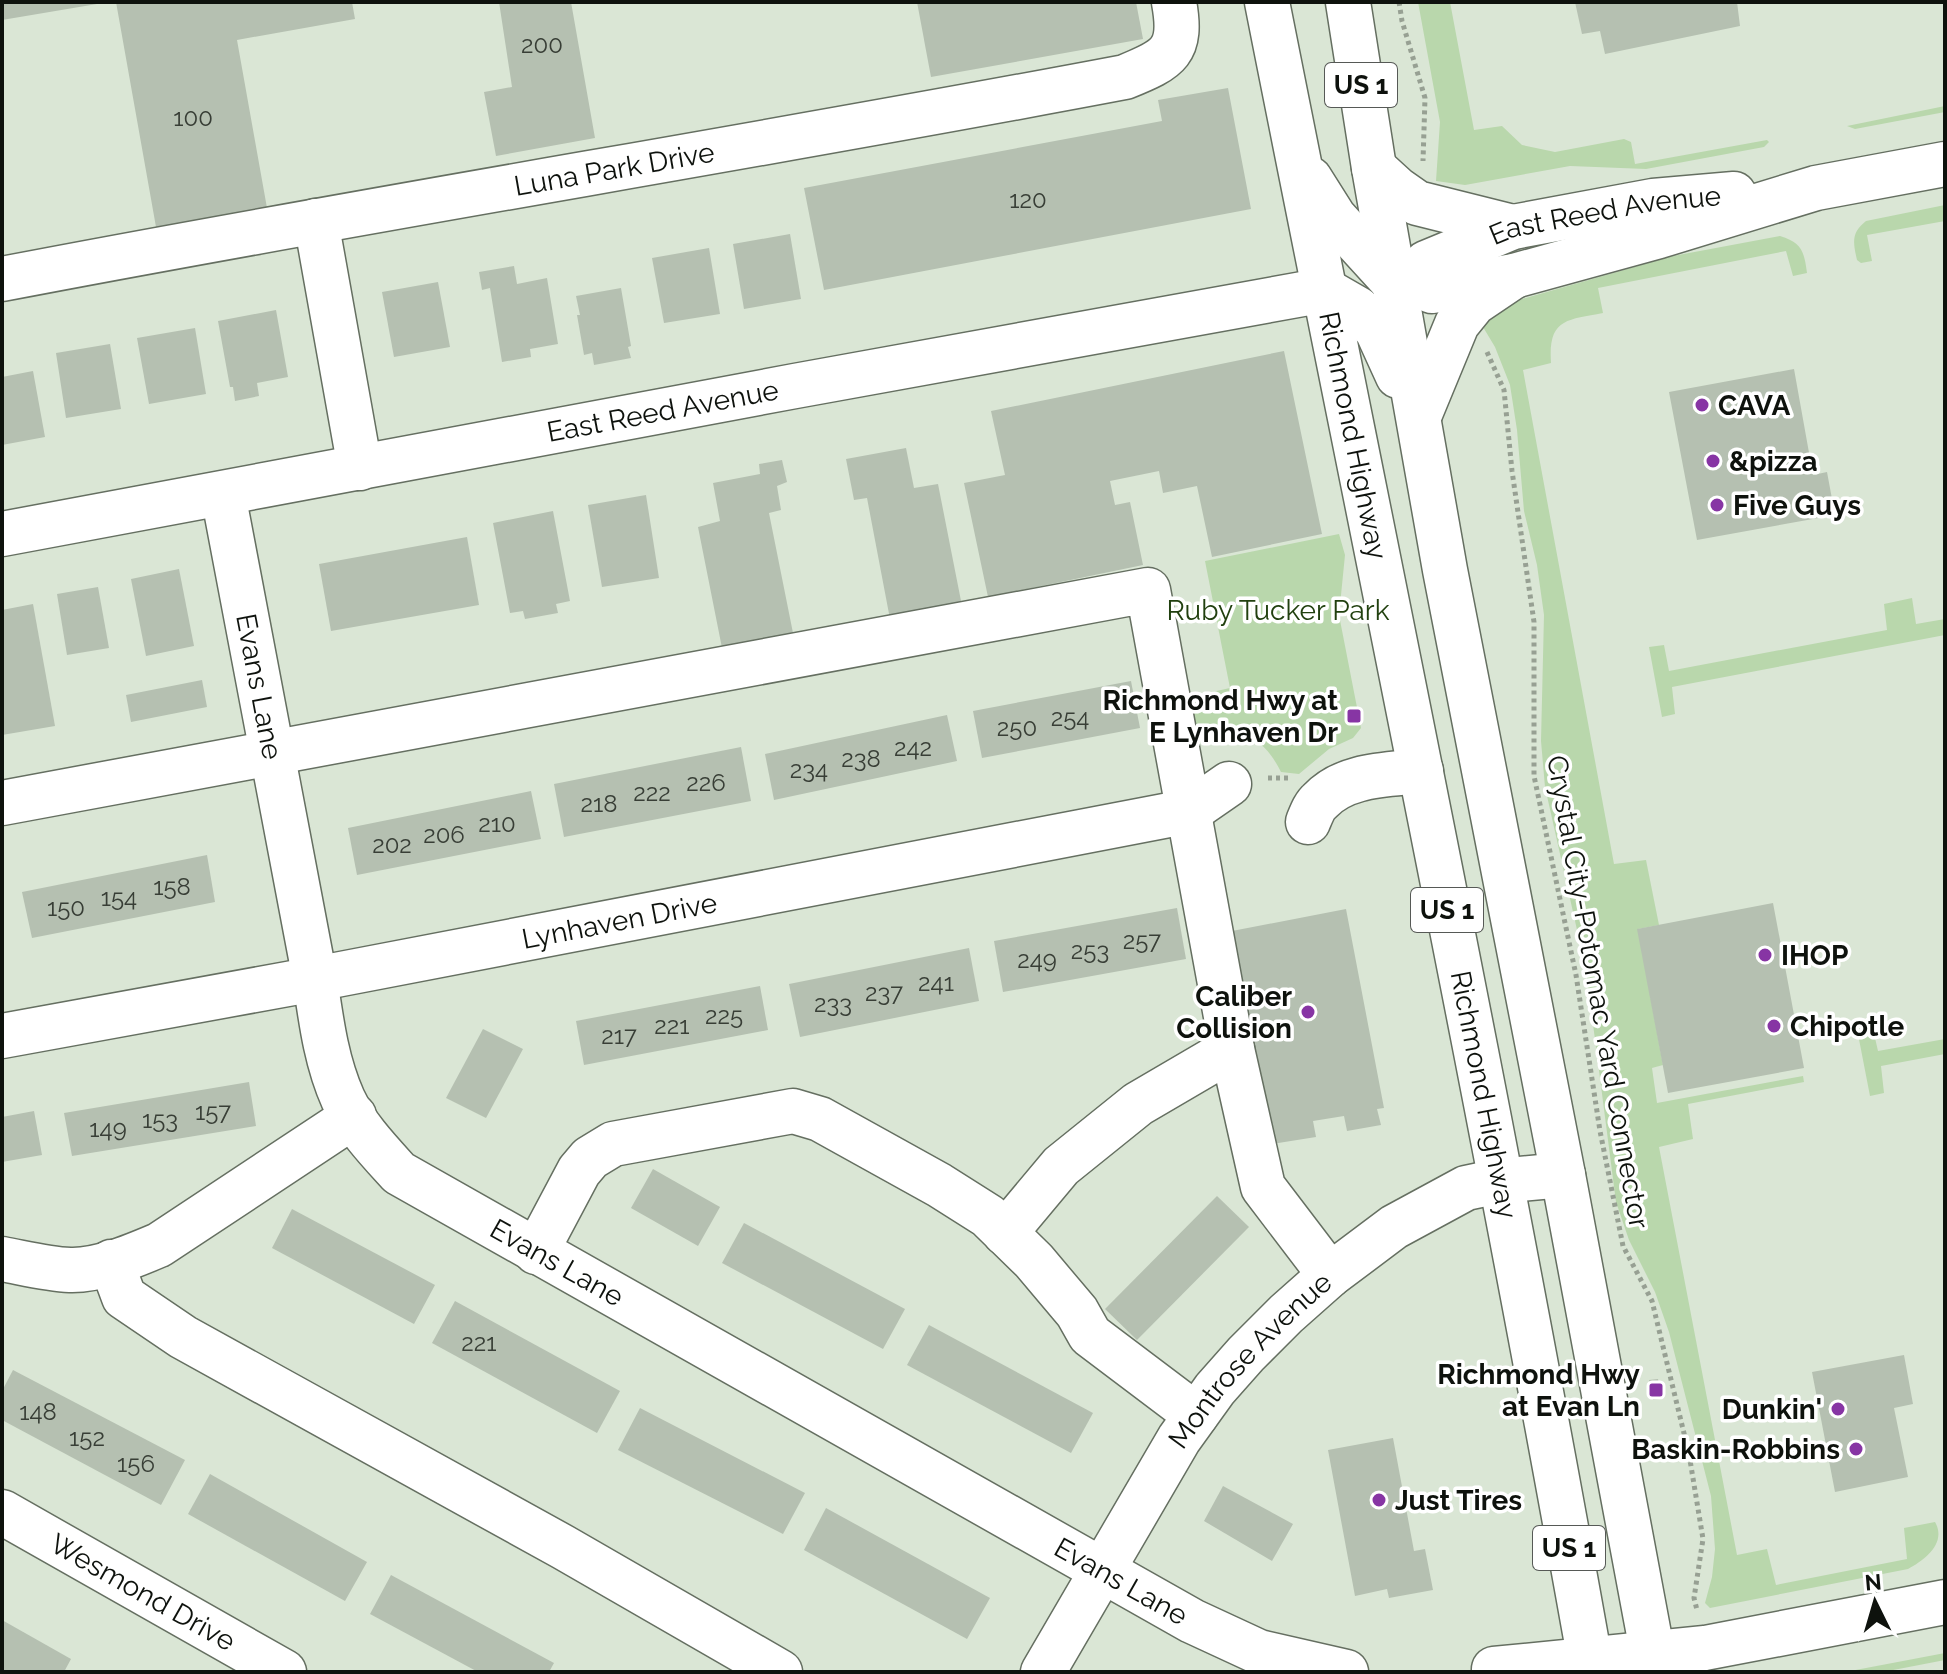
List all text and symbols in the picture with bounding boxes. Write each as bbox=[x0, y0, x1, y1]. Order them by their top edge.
house number: 200 bbox=[521, 30, 563, 59]
road number: US 1 bbox=[1325, 63, 1397, 107]
house number: 100 bbox=[173, 103, 213, 132]
street label: Luna Park Drive bbox=[511, 135, 717, 202]
street label: East Reed Avenue bbox=[1484, 179, 1722, 252]
house number: 120 bbox=[1009, 185, 1047, 214]
street label: Richmond Highway bbox=[1313, 309, 1394, 562]
street label: East Reed Avenue bbox=[544, 373, 781, 448]
place label: CAVA bbox=[1718, 389, 1790, 422]
marker: CAVA bbox=[1693, 396, 1711, 414]
place label: &pizza bbox=[1729, 445, 1818, 478]
marker: &pizza bbox=[1704, 452, 1722, 470]
place label: Five Guys bbox=[1733, 489, 1861, 522]
marker: Five Guys bbox=[1708, 496, 1726, 514]
park label: Ruby Tucker Park bbox=[1167, 594, 1390, 627]
street label: Evans Lane bbox=[230, 611, 290, 762]
place label: Richmond Hwy at E Lynhaven Dr bbox=[1102, 684, 1338, 749]
house number: 254 bbox=[1051, 703, 1089, 732]
marker: Richmond Hwy at E Lynhaven Dr bbox=[1345, 707, 1363, 725]
house number: 250 bbox=[997, 713, 1037, 742]
house number: 242 bbox=[894, 733, 932, 762]
house number: 238 bbox=[841, 744, 881, 773]
street label: Crystal City-Potomac Yard Connector bbox=[1540, 753, 1656, 1231]
house number: 234 bbox=[790, 755, 828, 784]
house number: 226 bbox=[686, 768, 726, 797]
house number: 222 bbox=[633, 778, 671, 807]
house number: 218 bbox=[580, 789, 618, 818]
house number: 210 bbox=[478, 809, 516, 838]
house number: 206 bbox=[423, 820, 465, 849]
house number: 202 bbox=[372, 830, 412, 859]
house number: 158 bbox=[153, 872, 191, 901]
house number: 154 bbox=[101, 883, 137, 912]
street label: Lynhaven Drive bbox=[519, 886, 720, 955]
road number: US 1 bbox=[1411, 888, 1483, 932]
house number: 150 bbox=[47, 893, 85, 922]
house number: 257 bbox=[1123, 926, 1161, 955]
house number: 253 bbox=[1071, 936, 1109, 965]
place label: IHOP bbox=[1781, 939, 1848, 972]
house number: 249 bbox=[1017, 945, 1057, 974]
marker: IHOP bbox=[1756, 946, 1774, 964]
house number: 241 bbox=[918, 968, 954, 997]
street label: Richmond Highway bbox=[1444, 968, 1524, 1221]
house number: 237 bbox=[865, 978, 903, 1007]
place label: Caliber Collision bbox=[1176, 980, 1292, 1045]
house number: 233 bbox=[814, 989, 852, 1018]
house number: 225 bbox=[705, 1001, 743, 1030]
marker: Caliber Collision bbox=[1299, 1003, 1317, 1021]
place label: Chipotle bbox=[1790, 1010, 1904, 1043]
house number: 221 bbox=[654, 1011, 690, 1040]
marker: Chipotle bbox=[1765, 1017, 1783, 1035]
house number: 217 bbox=[601, 1021, 637, 1050]
house number: 157 bbox=[195, 1097, 231, 1126]
house number: 153 bbox=[142, 1105, 178, 1134]
house number: 149 bbox=[89, 1114, 127, 1143]
street label: Evans Lane bbox=[485, 1212, 629, 1313]
street label: Montrose Avenue bbox=[1161, 1265, 1338, 1455]
house number: 221 bbox=[461, 1328, 497, 1357]
place label: Richmond Hwy at Evan Ln bbox=[1437, 1358, 1641, 1423]
marker: Richmond Hwy at Evan Ln bbox=[1647, 1381, 1665, 1399]
place label: Dunkin' bbox=[1722, 1393, 1822, 1426]
house number: 148 bbox=[19, 1397, 57, 1426]
marker: Dunkin' bbox=[1829, 1400, 1847, 1418]
house number: 152 bbox=[69, 1423, 105, 1452]
place label: Baskin-Robbins bbox=[1631, 1433, 1840, 1466]
marker: Baskin-Robbins bbox=[1847, 1440, 1865, 1458]
house number: 156 bbox=[117, 1449, 155, 1478]
place label: Just Tires bbox=[1395, 1484, 1522, 1517]
marker: Just Tires bbox=[1370, 1491, 1388, 1509]
street label: Wesmond Drive bbox=[45, 1526, 241, 1657]
road number: US 1 bbox=[1533, 1526, 1605, 1570]
street label: Evans Lane bbox=[1049, 1530, 1194, 1632]
north arrow bbox=[1835, 1562, 1915, 1642]
text: N bbox=[1864, 1568, 1883, 1596]

